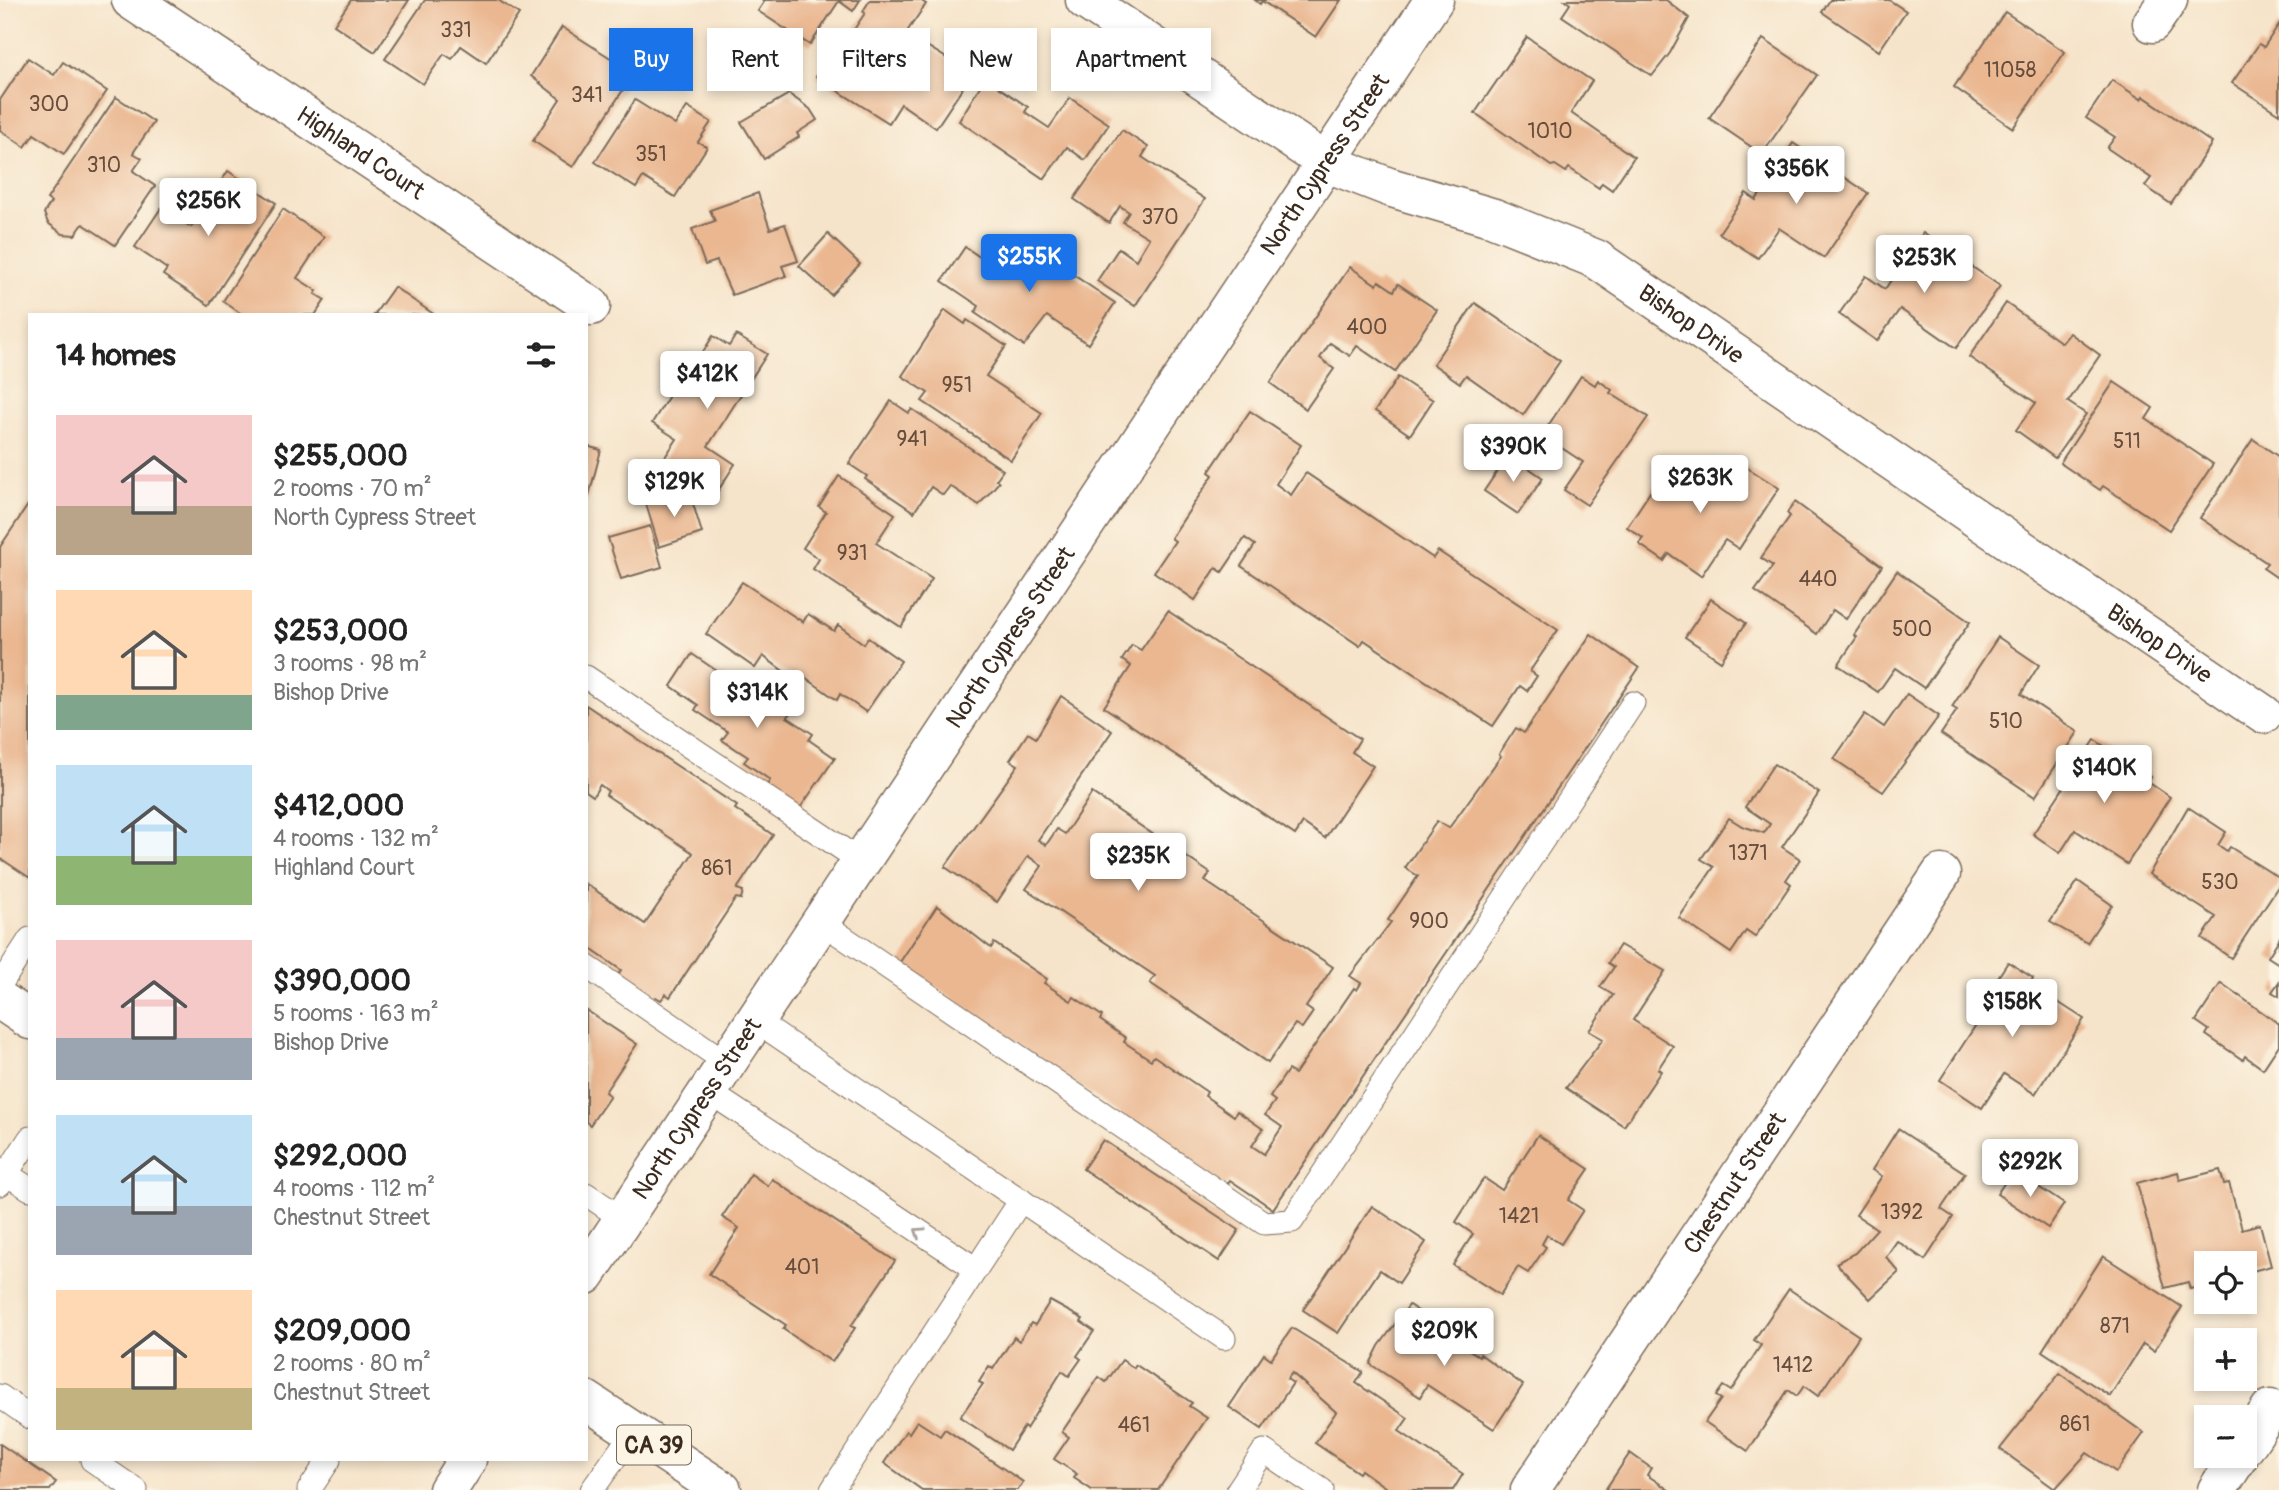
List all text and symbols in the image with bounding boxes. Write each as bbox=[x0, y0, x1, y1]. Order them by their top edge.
house number: 331 bbox=[440, 17, 472, 44]
chip: Buy bbox=[609, 28, 693, 91]
chip: Rent bbox=[707, 28, 803, 91]
chip: Filters bbox=[817, 28, 930, 91]
chip: New bbox=[944, 28, 1037, 91]
chip: Apartment bbox=[1051, 28, 1211, 91]
house number: 11058 bbox=[1984, 57, 2036, 84]
street label: North Cypress Street bbox=[1254, 68, 1396, 261]
house number: 341 bbox=[571, 82, 603, 109]
house number: 300 bbox=[29, 91, 69, 118]
street label: Highland Court bbox=[291, 100, 430, 206]
house number: 1010 bbox=[1527, 118, 1573, 145]
house number: 351 bbox=[635, 141, 667, 168]
pin: $356K bbox=[1747, 146, 1845, 206]
house number: 310 bbox=[87, 152, 121, 179]
text: $356K bbox=[1763, 154, 1829, 183]
pin: $256K bbox=[159, 178, 257, 238]
text: $256K bbox=[175, 186, 241, 215]
house number: 370 bbox=[1141, 204, 1179, 231]
pin: $255K bbox=[980, 234, 1078, 294]
pin: $253K bbox=[1875, 236, 1973, 295]
text: $255K bbox=[997, 242, 1061, 271]
text: $253K bbox=[1892, 243, 1956, 272]
street label: Bishop Drive bbox=[1633, 278, 1749, 371]
house number: 400 bbox=[1347, 314, 1387, 341]
icon: filters bbox=[522, 336, 560, 374]
text: 14 homes bbox=[56, 337, 176, 374]
pin: $412K bbox=[658, 352, 756, 411]
text: $412K bbox=[676, 359, 738, 388]
house number: 951 bbox=[942, 372, 972, 399]
pin: $390K bbox=[1464, 424, 1562, 484]
house number: 941 bbox=[896, 426, 928, 453]
house number: 511 bbox=[2113, 428, 2141, 455]
text: $390K bbox=[1480, 432, 1546, 461]
text: $255,000 bbox=[273, 437, 408, 474]
icon: home bbox=[112, 443, 196, 527]
pin: $263K bbox=[1651, 456, 1749, 515]
pin: $129K bbox=[625, 460, 723, 519]
text: $263K bbox=[1667, 463, 1733, 492]
text: $129K bbox=[644, 467, 704, 496]
text: 2 rooms · 70 m² bbox=[273, 474, 432, 503]
text: North Cypress Street bbox=[273, 503, 476, 532]
house number: 931 bbox=[837, 540, 867, 567]
street label: North Cypress Street bbox=[940, 541, 1082, 734]
house number: 440 bbox=[1799, 566, 1837, 593]
street label: Bishop Drive bbox=[2101, 598, 2218, 690]
text: $253,000 bbox=[273, 612, 408, 649]
house number: 500 bbox=[1892, 616, 1932, 643]
icon: home bbox=[112, 618, 196, 702]
text: 3 rooms · 98 m² bbox=[273, 649, 427, 678]
pin: $314K bbox=[708, 670, 806, 730]
text: Bishop Drive bbox=[273, 678, 389, 707]
text: $314K bbox=[726, 678, 788, 707]
house number: 510 bbox=[1989, 708, 2023, 735]
pin: $140K bbox=[2055, 746, 2153, 805]
text: $140K bbox=[2072, 753, 2136, 782]
text: $412,000 bbox=[273, 787, 404, 824]
icon: home bbox=[112, 793, 196, 877]
text: 4 rooms · 132 m² bbox=[273, 824, 439, 853]
pin: $235K bbox=[1089, 834, 1187, 893]
house number: 1371 bbox=[1728, 840, 1768, 867]
text: $235K bbox=[1106, 841, 1170, 870]
text: Highland Court bbox=[273, 853, 415, 882]
house number: 861 bbox=[701, 855, 733, 882]
house number: 530 bbox=[2201, 869, 2239, 896]
house number: 900 bbox=[1409, 908, 1449, 935]
text: $390,000 bbox=[273, 962, 411, 999]
icon: home bbox=[112, 968, 196, 1052]
pin: $158K bbox=[1963, 979, 2061, 1039]
text: $158K bbox=[1982, 987, 2042, 1016]
text: 5 rooms · 163 m² bbox=[273, 999, 439, 1028]
street label: North Cypress Street bbox=[626, 1012, 768, 1205]
text: Bishop Drive bbox=[273, 1028, 389, 1057]
street label: Chestnut Street bbox=[1678, 1107, 1793, 1260]
text: $292,000 bbox=[273, 1137, 407, 1174]
pin: $292K bbox=[1981, 1140, 2079, 1199]
icon: home bbox=[112, 1143, 196, 1227]
text: $292K bbox=[1998, 1147, 2062, 1176]
text: 4 rooms · 112 m² bbox=[273, 1174, 435, 1203]
house number: 1392 bbox=[1881, 1199, 1923, 1226]
text: Chestnut Street bbox=[273, 1203, 430, 1232]
house number: 1421 bbox=[1499, 1203, 1539, 1230]
one-way arrow bbox=[914, 1227, 927, 1240]
map controls bbox=[2194, 1251, 2257, 1468]
button: locate bbox=[2194, 1251, 2257, 1314]
house number: 401 bbox=[785, 1254, 819, 1281]
pin: $209K bbox=[1395, 1308, 1493, 1368]
text: $209,000 bbox=[273, 1312, 411, 1349]
house number: 871 bbox=[2100, 1313, 2130, 1340]
text: $209K bbox=[1411, 1316, 1477, 1345]
icon: home bbox=[112, 1318, 196, 1402]
button: + bbox=[2194, 1328, 2257, 1391]
text: 2 rooms · 80 m² bbox=[273, 1349, 431, 1378]
house number: 1412 bbox=[1773, 1352, 1813, 1379]
text: Chestnut Street bbox=[273, 1378, 430, 1407]
button: − bbox=[2194, 1405, 2257, 1468]
house number: 861 bbox=[2059, 1411, 2091, 1438]
house number: 461 bbox=[1118, 1412, 1150, 1439]
road number: CA 39 bbox=[617, 1426, 691, 1464]

